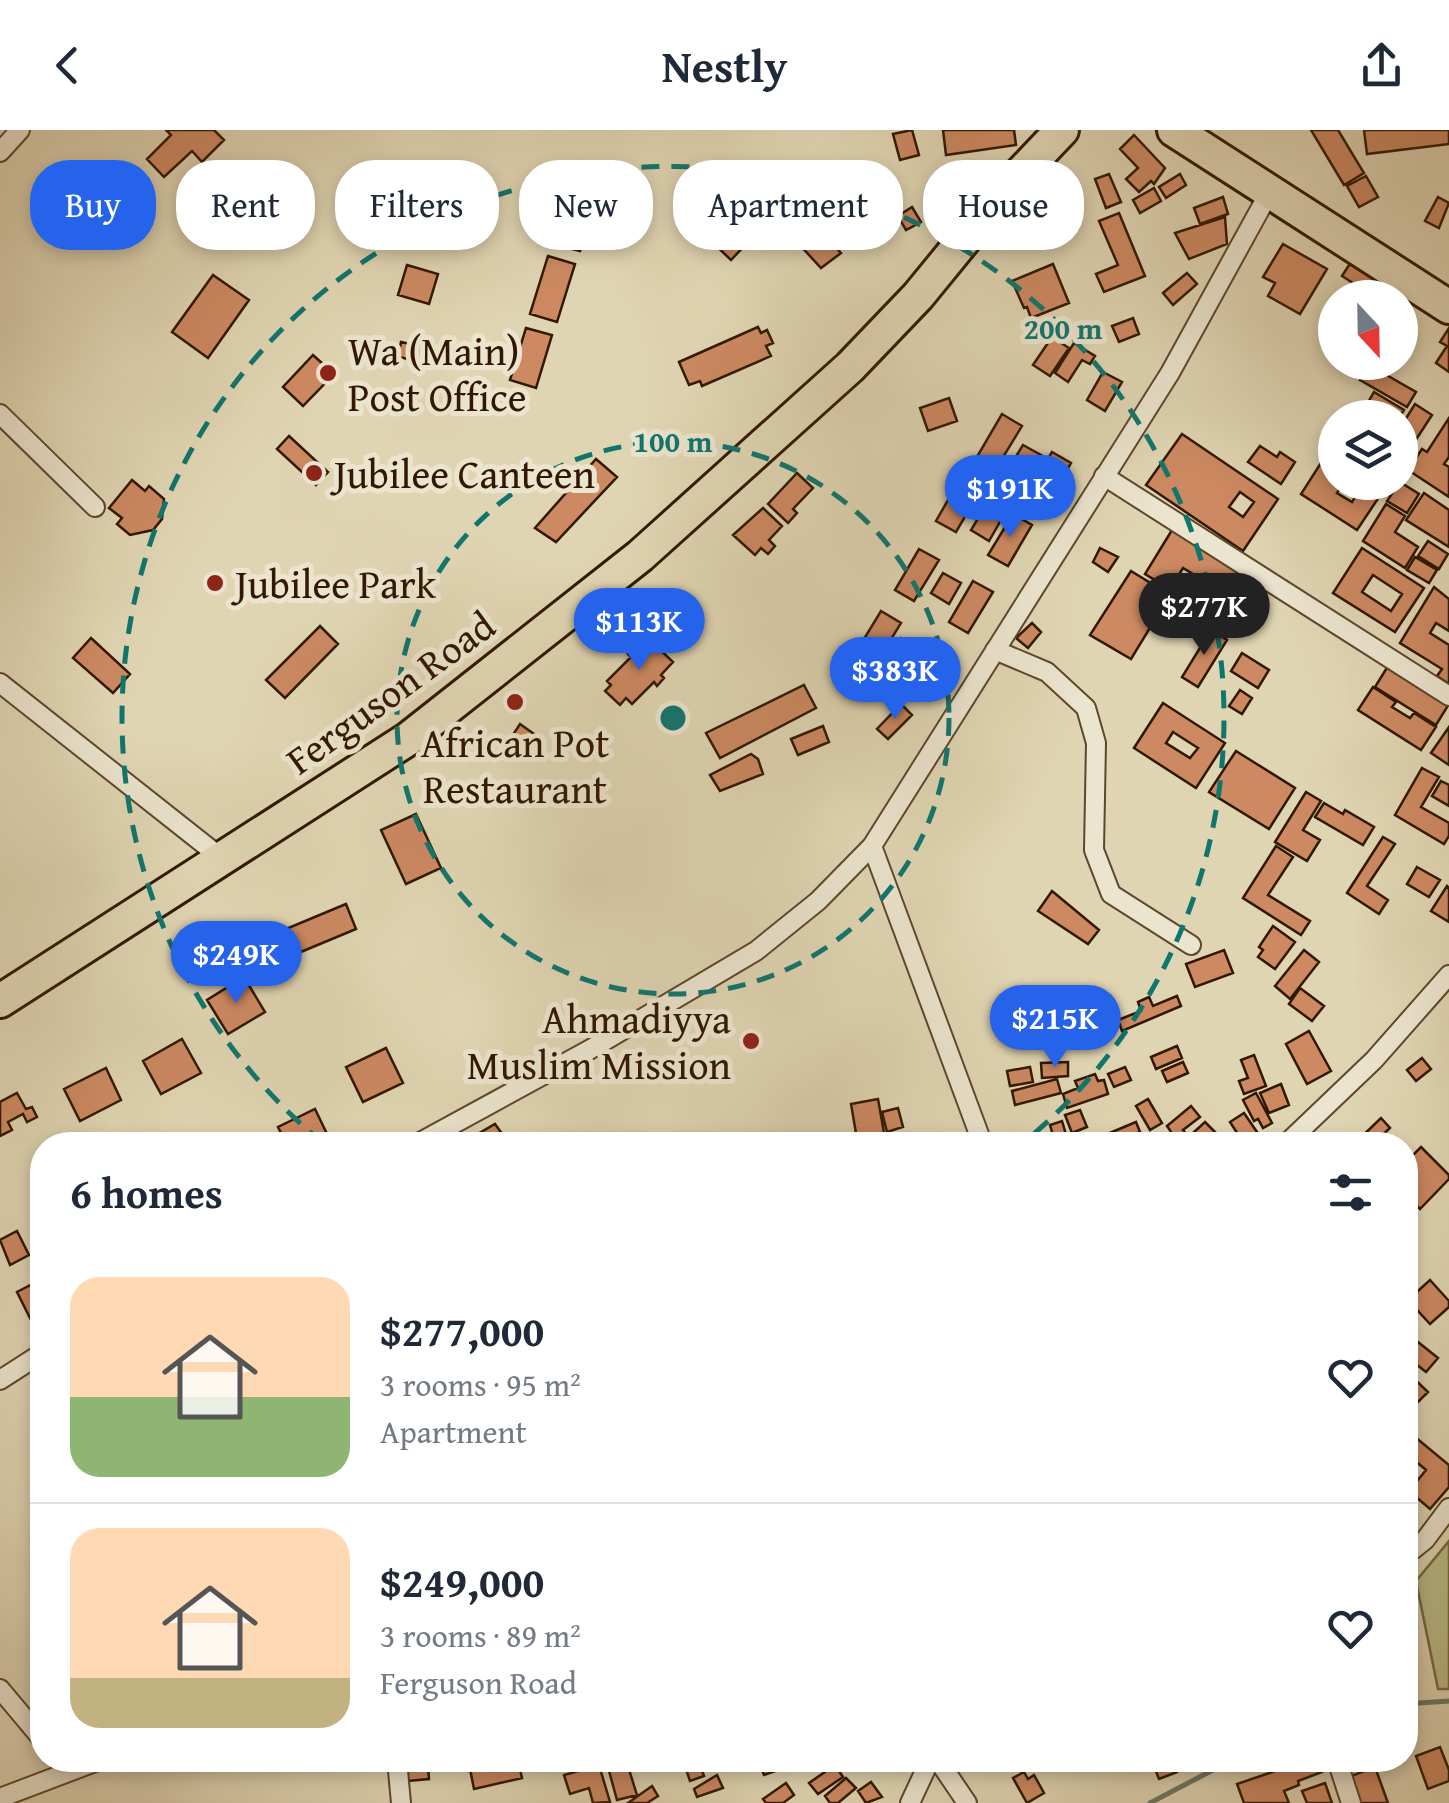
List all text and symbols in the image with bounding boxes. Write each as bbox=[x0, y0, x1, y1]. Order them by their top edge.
text: Nestly bbox=[662, 33, 787, 98]
icon: back bbox=[40, 38, 95, 93]
icon: share bbox=[1354, 38, 1409, 93]
chip: Buy bbox=[30, 160, 156, 250]
chip: Rent bbox=[176, 160, 315, 250]
chip: Filters bbox=[335, 160, 499, 250]
chip: New bbox=[519, 160, 653, 250]
chip: Apartment bbox=[673, 160, 903, 250]
chip: House bbox=[923, 160, 1084, 250]
north arrow bbox=[1318, 280, 1418, 380]
map controls bbox=[1318, 280, 1418, 500]
text: 200 m bbox=[1024, 306, 1103, 350]
place label: Wa (Main) Post Office bbox=[348, 321, 526, 426]
marker: Wa (Main) Post Office bbox=[317, 362, 339, 384]
button: layers bbox=[1318, 400, 1418, 500]
text: 100 m bbox=[634, 419, 713, 463]
place label: Jubilee Canteen bbox=[329, 444, 595, 503]
pin: $191K bbox=[940, 455, 1080, 540]
marker: Jubilee Canteen bbox=[303, 462, 325, 484]
text: $191K bbox=[967, 464, 1053, 511]
place label: Jubilee Park bbox=[230, 554, 437, 613]
marker: Jubilee Park bbox=[204, 572, 226, 594]
pin: $277K bbox=[1134, 573, 1274, 658]
text: $277K bbox=[1161, 582, 1247, 629]
pin: $113K bbox=[569, 588, 709, 673]
street label: Ferguson Road bbox=[273, 595, 507, 788]
text: $113K bbox=[596, 597, 682, 644]
pin: $383K bbox=[825, 637, 965, 722]
text: $383K bbox=[852, 646, 938, 693]
marker: African Pot Restaurant bbox=[504, 691, 526, 713]
centre of rings bbox=[655, 700, 691, 736]
place label: African Pot Restaurant bbox=[421, 713, 609, 818]
pin: $249K bbox=[166, 921, 306, 1006]
text: $249K bbox=[193, 930, 279, 977]
pin: $215K bbox=[985, 985, 1125, 1070]
place label: Ahmadiyya Muslim Mission bbox=[467, 989, 731, 1094]
text: $215K bbox=[1012, 994, 1098, 1041]
marker: Ahmadiyya Muslim Mission bbox=[740, 1030, 762, 1052]
text: 6 homes bbox=[70, 1162, 223, 1223]
icon: filters bbox=[1323, 1165, 1378, 1220]
text: $277,000 bbox=[380, 1300, 544, 1361]
icon: home bbox=[150, 1317, 270, 1437]
icon: heart bbox=[1323, 1350, 1378, 1405]
text: 3 rooms · 95 m² bbox=[380, 1361, 581, 1408]
text: Apartment bbox=[380, 1408, 527, 1455]
text: $249,000 bbox=[380, 1551, 544, 1612]
icon: home bbox=[150, 1568, 270, 1688]
icon: heart bbox=[1323, 1601, 1378, 1656]
text: 3 rooms · 89 m² bbox=[380, 1612, 581, 1659]
text: Ferguson Road bbox=[380, 1659, 577, 1706]

